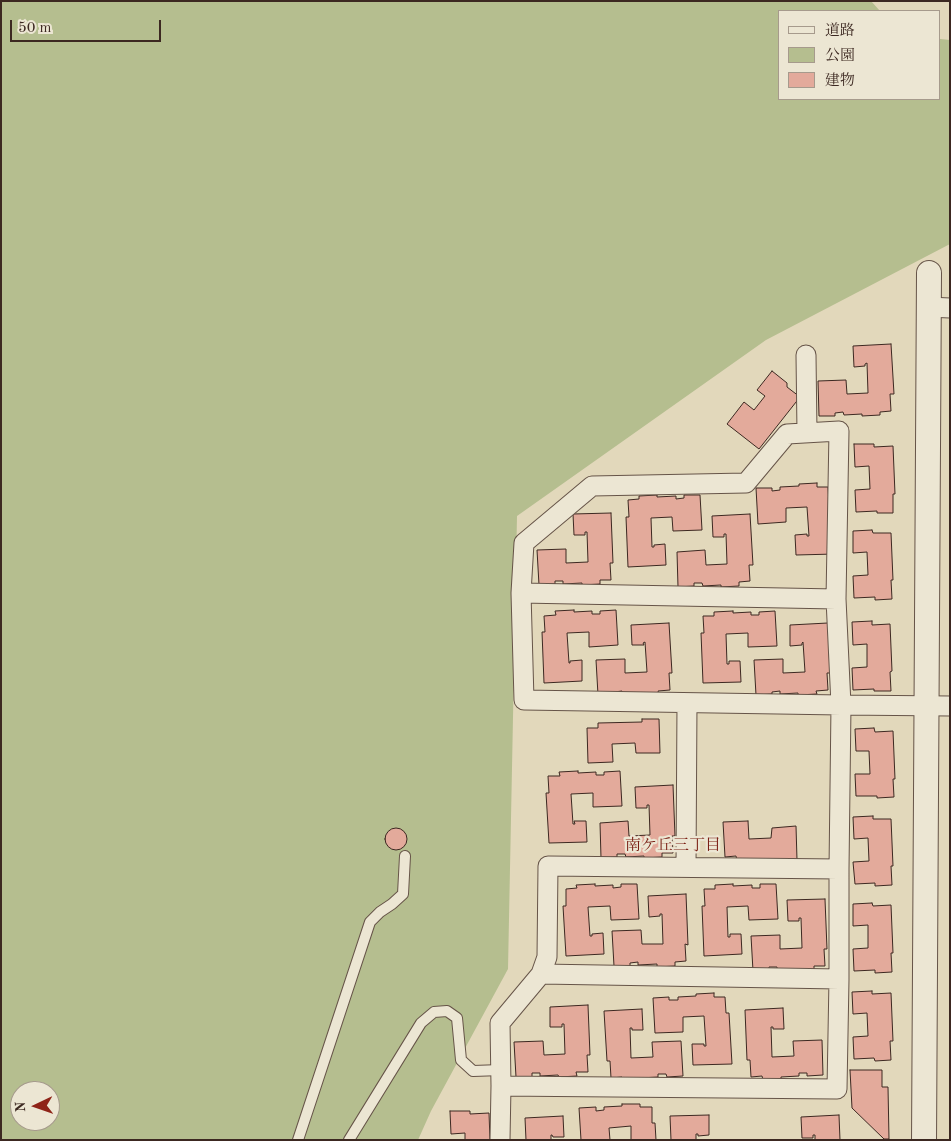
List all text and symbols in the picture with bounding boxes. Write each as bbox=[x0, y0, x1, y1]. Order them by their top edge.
scale bar bbox=[12, 10, 164, 42]
legend bbox=[778, 10, 941, 100]
text: 50 m bbox=[18, 21, 52, 36]
text: 道路 bbox=[825, 24, 855, 39]
text: 公園 bbox=[825, 49, 855, 64]
text: 建物 bbox=[825, 74, 855, 89]
district label: 南ケ丘三丁目 bbox=[625, 836, 721, 856]
north arrow bbox=[10, 1081, 60, 1131]
text: N bbox=[14, 1101, 28, 1112]

